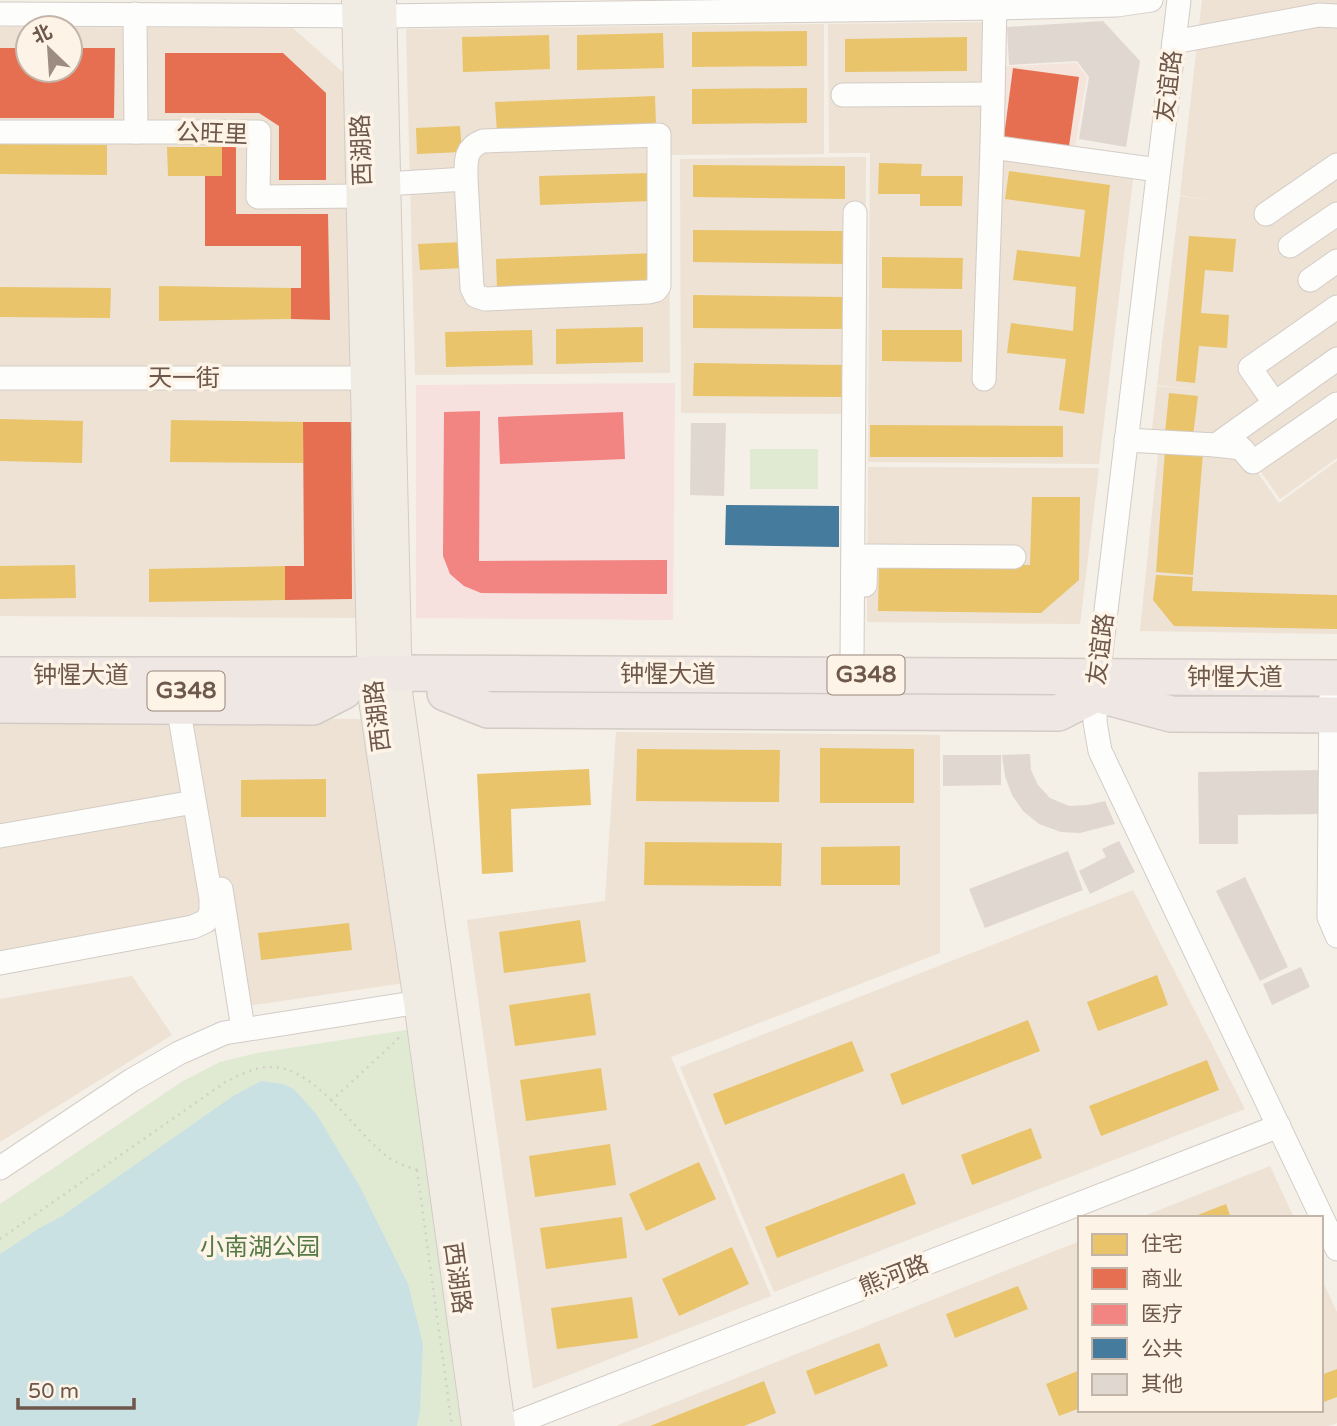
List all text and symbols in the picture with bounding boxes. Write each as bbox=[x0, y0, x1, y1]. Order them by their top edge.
north arrow bbox=[14, 14, 84, 84]
text: 北 bbox=[29, 21, 56, 48]
street label: 友谊路 bbox=[1150, 49, 1188, 123]
street label: 西湖路 bbox=[346, 114, 378, 186]
street label: 公旺里 bbox=[176, 118, 248, 150]
street label: 天一街 bbox=[148, 364, 220, 393]
street label: 友谊路 bbox=[1082, 612, 1120, 686]
road number: G348 bbox=[828, 656, 904, 694]
street label: 钟惺大道 bbox=[620, 660, 716, 689]
street label: 钟惺大道 bbox=[33, 661, 129, 690]
street label: 钟惺大道 bbox=[1187, 663, 1283, 692]
road number: G348 bbox=[148, 671, 224, 710]
street label: 西湖路 bbox=[359, 679, 397, 753]
legend bbox=[1078, 1216, 1323, 1412]
text: 住宅 bbox=[1141, 1232, 1183, 1257]
park label: 小南湖公园 bbox=[200, 1233, 320, 1262]
street label: 西湖路 bbox=[438, 1240, 476, 1316]
street label: 熊河路 bbox=[855, 1250, 933, 1302]
text: 商业 bbox=[1141, 1267, 1183, 1292]
text: 医疗 bbox=[1141, 1302, 1183, 1327]
text: 公共 bbox=[1141, 1337, 1183, 1362]
scale bar bbox=[18, 1366, 133, 1410]
text: 其他 bbox=[1141, 1372, 1183, 1397]
text: 50 m bbox=[28, 1379, 79, 1404]

